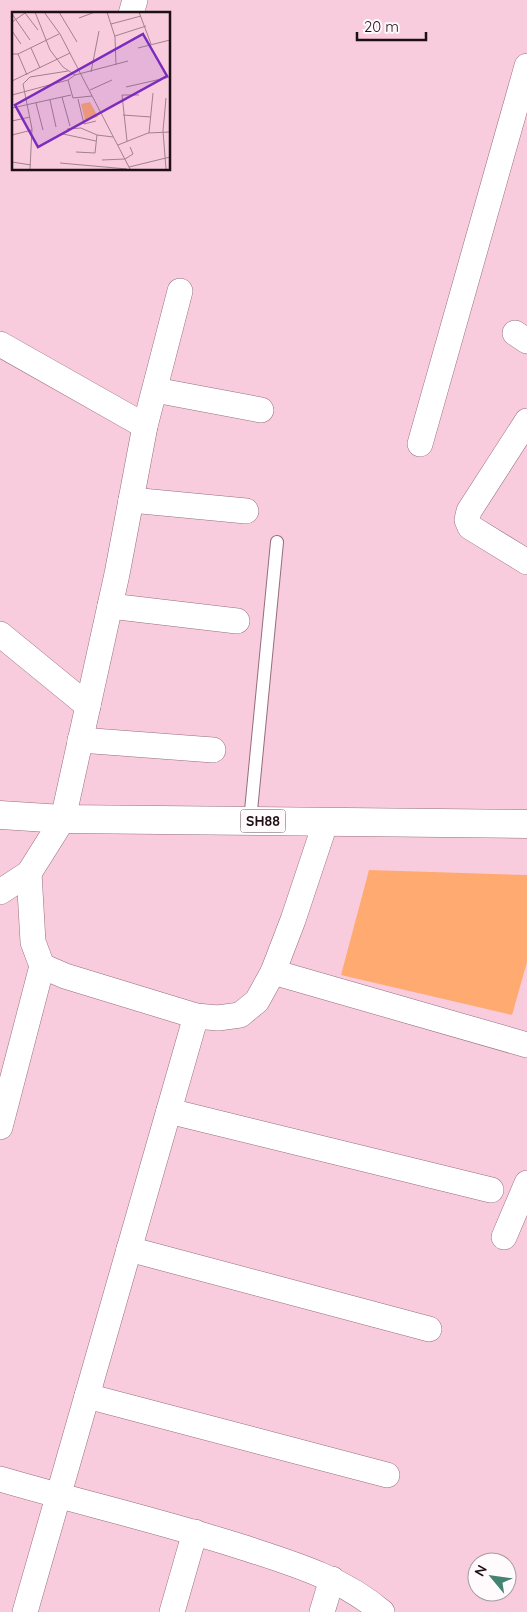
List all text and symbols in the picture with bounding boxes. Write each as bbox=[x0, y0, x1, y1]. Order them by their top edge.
scale bar bbox=[357, 10, 426, 42]
inset map bbox=[12, 12, 170, 170]
text: 20 m bbox=[364, 17, 399, 36]
road number: SH88 bbox=[240, 809, 286, 832]
north arrow bbox=[467, 1552, 517, 1602]
text: N bbox=[470, 1562, 491, 1580]

